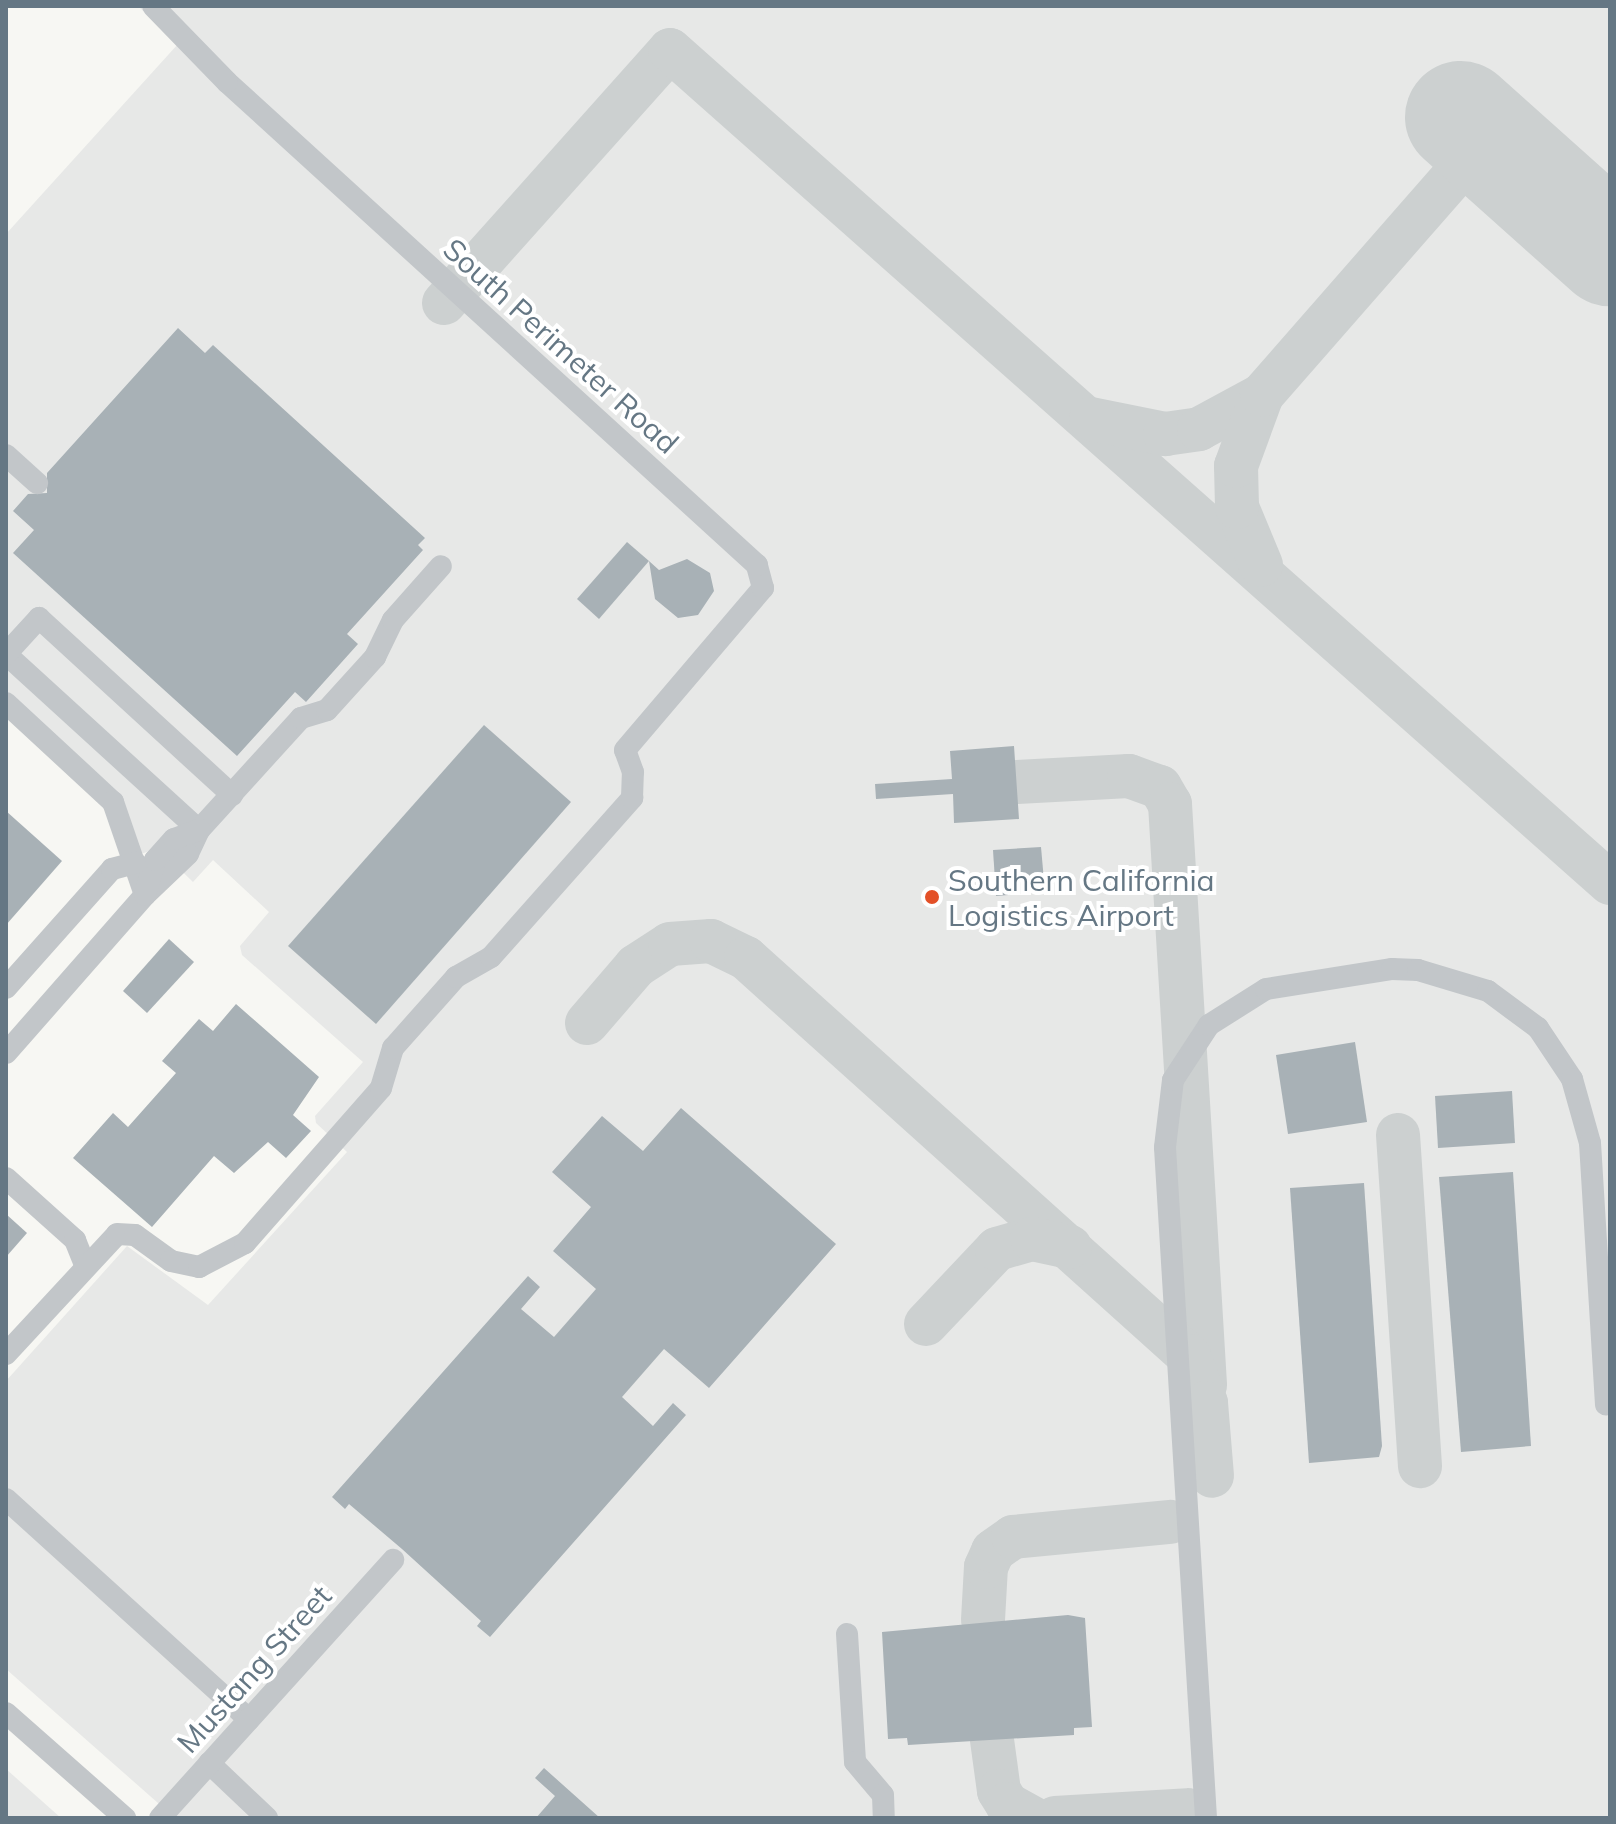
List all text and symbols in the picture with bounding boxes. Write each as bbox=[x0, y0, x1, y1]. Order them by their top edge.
street label: South Perimeter Road bbox=[436, 231, 686, 461]
place label: Southern California Logistics Airport bbox=[948, 862, 1215, 932]
marker: Southern California Logistics Airport bbox=[923, 888, 941, 906]
street label: Mustang Street bbox=[169, 1578, 339, 1760]

